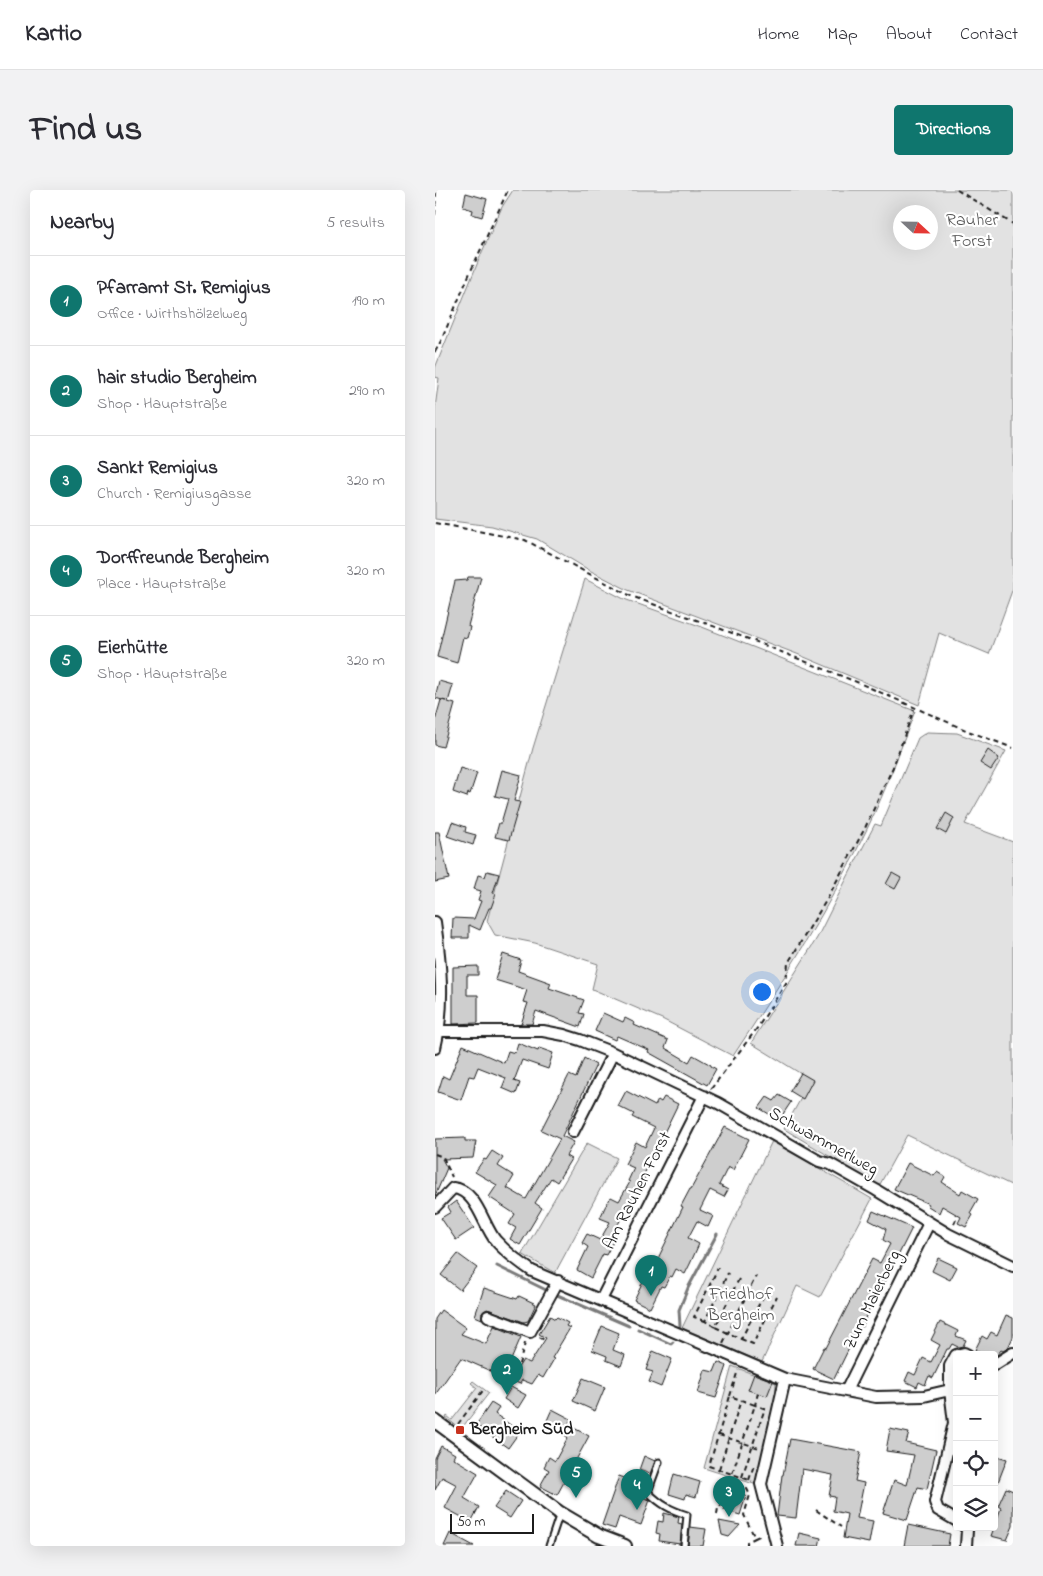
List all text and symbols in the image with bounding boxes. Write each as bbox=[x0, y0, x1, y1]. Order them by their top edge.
text: Kartio bbox=[25, 17, 82, 52]
text: Home bbox=[758, 22, 799, 48]
text: Map bbox=[827, 22, 858, 48]
text: About bbox=[886, 22, 932, 48]
text: Contact bbox=[960, 22, 1018, 48]
text: Find us bbox=[30, 105, 142, 156]
button: Directions bbox=[894, 105, 1013, 155]
north arrow bbox=[893, 205, 938, 250]
text: Nearby bbox=[50, 208, 114, 238]
park label: Rauher Forst bbox=[946, 208, 998, 255]
text: 5 results bbox=[326, 211, 385, 235]
text: Pfarramt St. Remigius bbox=[97, 275, 271, 302]
text: 1 bbox=[63, 289, 69, 313]
text: 190 m bbox=[352, 289, 385, 313]
text: Office · Wirthshölzelweg bbox=[97, 302, 247, 326]
text: hair studio Bergheim bbox=[97, 365, 257, 392]
text: 2 bbox=[62, 379, 70, 403]
text: 290 m bbox=[349, 379, 385, 403]
text: Shop · Hauptstraße bbox=[97, 392, 227, 416]
text: Sankt Remigius bbox=[97, 455, 218, 482]
text: 3 bbox=[63, 469, 69, 493]
text: 320 m bbox=[347, 469, 385, 493]
text: Church · Remigiusgasse bbox=[97, 482, 252, 506]
text: Dorffreunde Bergheim bbox=[97, 545, 269, 572]
text: 4 bbox=[63, 559, 69, 583]
text: 320 m bbox=[347, 559, 385, 583]
text: Place · Hauptstraße bbox=[97, 572, 226, 596]
text: Eierhütte bbox=[97, 635, 167, 662]
text: 5 bbox=[61, 649, 71, 673]
text: 320 m bbox=[347, 649, 385, 673]
text: Shop · Hauptstraße bbox=[97, 662, 227, 686]
your location bbox=[749, 979, 775, 1005]
street label: Schwammerlweg bbox=[763, 1101, 883, 1184]
street label: Am Rauhen Forst bbox=[597, 1127, 679, 1255]
street label: Zum Maierberg bbox=[838, 1246, 909, 1355]
pin: 1 bbox=[635, 1255, 667, 1296]
park label: Friedhof Bergheim bbox=[707, 1282, 775, 1330]
map controls bbox=[953, 1351, 998, 1531]
button: + bbox=[953, 1351, 998, 1396]
pin: 2 bbox=[491, 1354, 523, 1395]
button: − bbox=[953, 1396, 998, 1441]
place label: Bergheim Süd bbox=[469, 1417, 574, 1444]
marker: Bergheim Süd bbox=[454, 1424, 466, 1436]
button: locate bbox=[953, 1441, 998, 1486]
pin: 5 bbox=[560, 1457, 592, 1498]
pin: 4 bbox=[621, 1469, 653, 1510]
pin: 3 bbox=[713, 1476, 745, 1517]
button: layers bbox=[953, 1486, 998, 1531]
scale bar bbox=[450, 1511, 534, 1534]
text: 50 m bbox=[457, 1512, 485, 1533]

